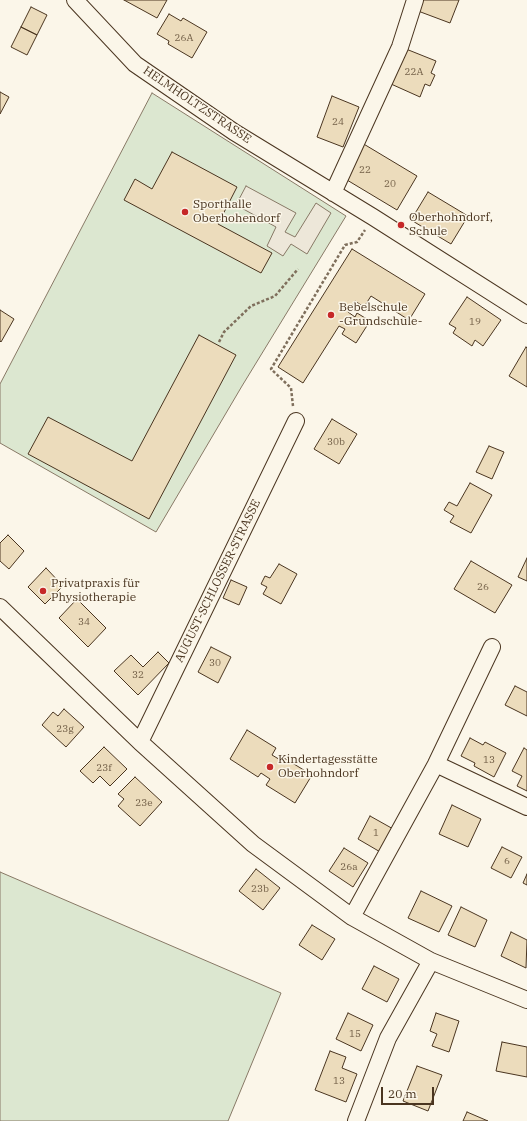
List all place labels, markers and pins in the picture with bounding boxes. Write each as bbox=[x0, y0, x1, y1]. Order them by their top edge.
place label: Sporthalle Oberhohendorf bbox=[193, 198, 280, 226]
marker: Sporthalle Oberhohendorf bbox=[180, 207, 190, 217]
place label: Oberhohndorf, Schule bbox=[409, 211, 493, 239]
marker: Oberhohndorf, Schule bbox=[396, 220, 406, 230]
place label: Bebelschule -Grundschule- bbox=[339, 301, 422, 329]
marker: Bebelschule -Grundschule- bbox=[326, 310, 336, 320]
place label: Privatpraxis für Physiotherapie bbox=[51, 577, 140, 605]
marker: Privatpraxis für Physiotherapie bbox=[38, 586, 48, 596]
place label: Kindertagesstätte Oberhohndorf bbox=[278, 753, 378, 781]
marker: Kindertagesstätte Oberhohndorf bbox=[265, 762, 275, 772]

